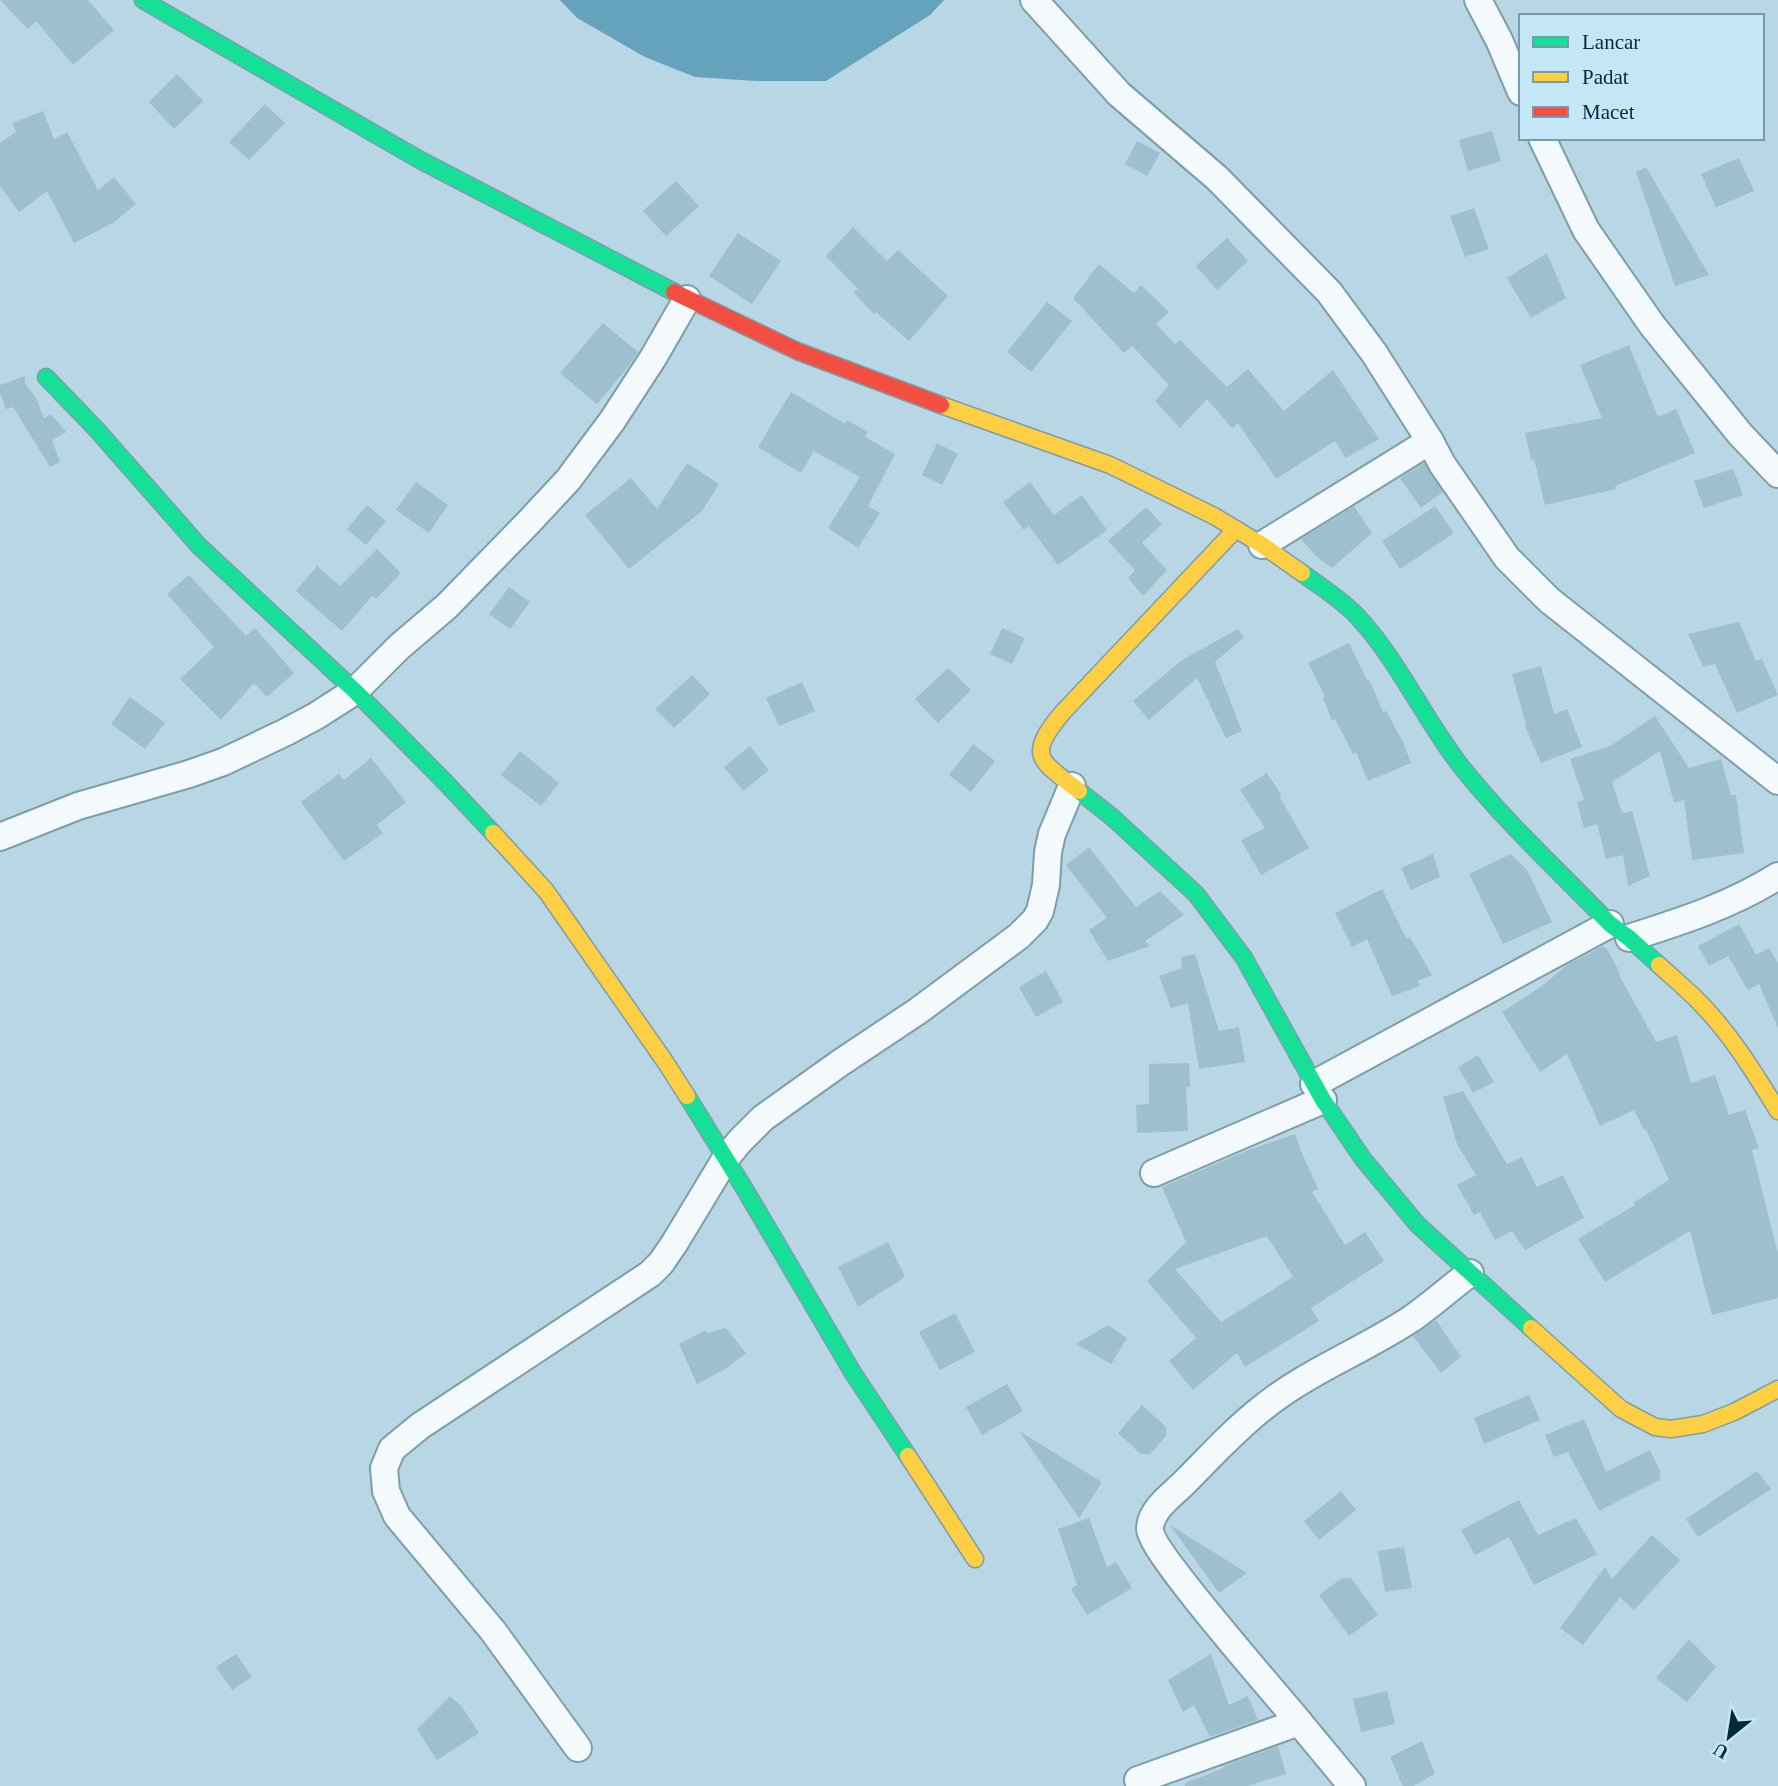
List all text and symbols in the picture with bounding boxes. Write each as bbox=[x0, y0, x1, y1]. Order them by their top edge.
legend bbox=[1519, 14, 1764, 140]
text: Lancar bbox=[1582, 30, 1640, 54]
text: Padat bbox=[1582, 65, 1629, 89]
text: Macet bbox=[1582, 100, 1635, 124]
north arrow bbox=[1694, 1702, 1764, 1772]
text: U bbox=[1709, 1739, 1732, 1764]

